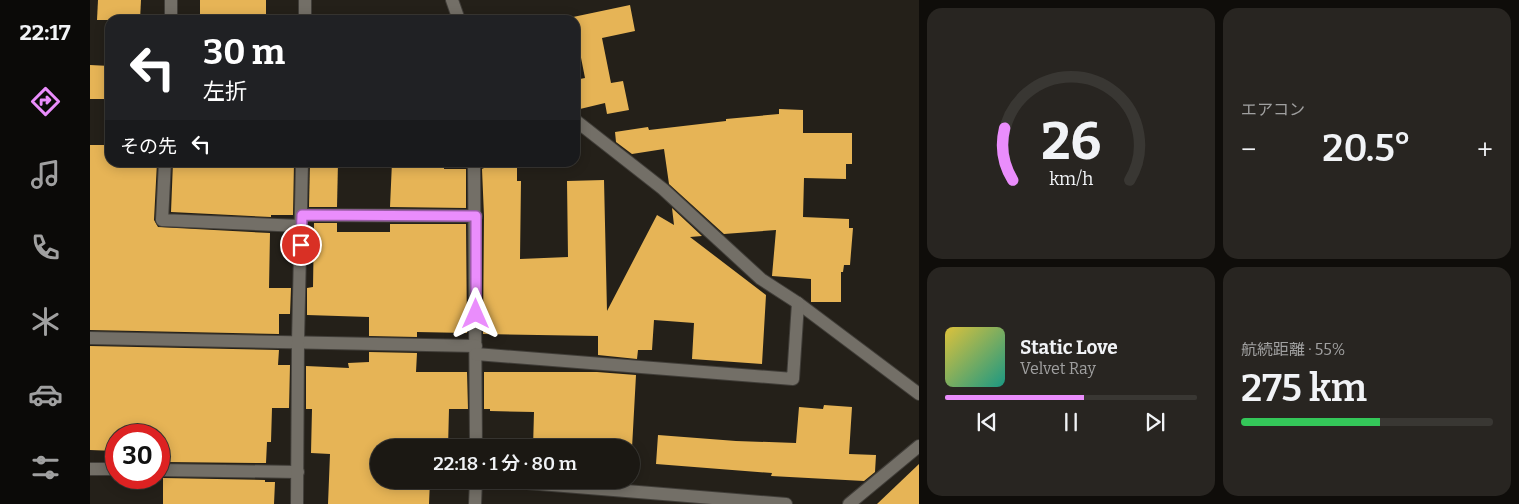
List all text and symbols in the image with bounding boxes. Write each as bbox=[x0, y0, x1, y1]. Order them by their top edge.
text: 22:17 bbox=[19, 19, 71, 46]
text: 30 m bbox=[203, 31, 285, 73]
icon: left bbox=[120, 35, 185, 100]
text: 左折 bbox=[203, 78, 247, 105]
icon: directions bbox=[28, 84, 63, 119]
text: エアコン bbox=[1241, 100, 1305, 119]
text: 26 bbox=[1041, 110, 1101, 173]
text: 20.5° bbox=[1322, 125, 1411, 171]
icon: left bbox=[187, 130, 215, 158]
text: − bbox=[1241, 133, 1256, 166]
text: + bbox=[1477, 133, 1493, 166]
text: その先 bbox=[120, 135, 177, 158]
icon: music bbox=[28, 157, 63, 192]
text: km/h bbox=[1049, 168, 1093, 190]
pin bbox=[280, 224, 322, 266]
icon: phone bbox=[28, 230, 63, 265]
icon: arrive bbox=[287, 231, 315, 259]
position arrow bbox=[449, 287, 501, 339]
icon: climate bbox=[28, 304, 63, 339]
text: Static Love bbox=[1020, 336, 1118, 359]
text: 航続距離 · 55% bbox=[1241, 340, 1345, 359]
text: Velvet Ray bbox=[1020, 359, 1096, 378]
text: 275 km bbox=[1241, 365, 1367, 411]
icon: car bbox=[28, 377, 63, 412]
icon: previous bbox=[973, 408, 1001, 436]
icon: pause bbox=[1057, 408, 1085, 436]
icon: next bbox=[1141, 408, 1169, 436]
speed limit sign: 30 bbox=[105, 424, 170, 489]
icon: filters bbox=[28, 450, 63, 485]
text: 22:18 · 1 分 · 80 m bbox=[433, 452, 577, 475]

